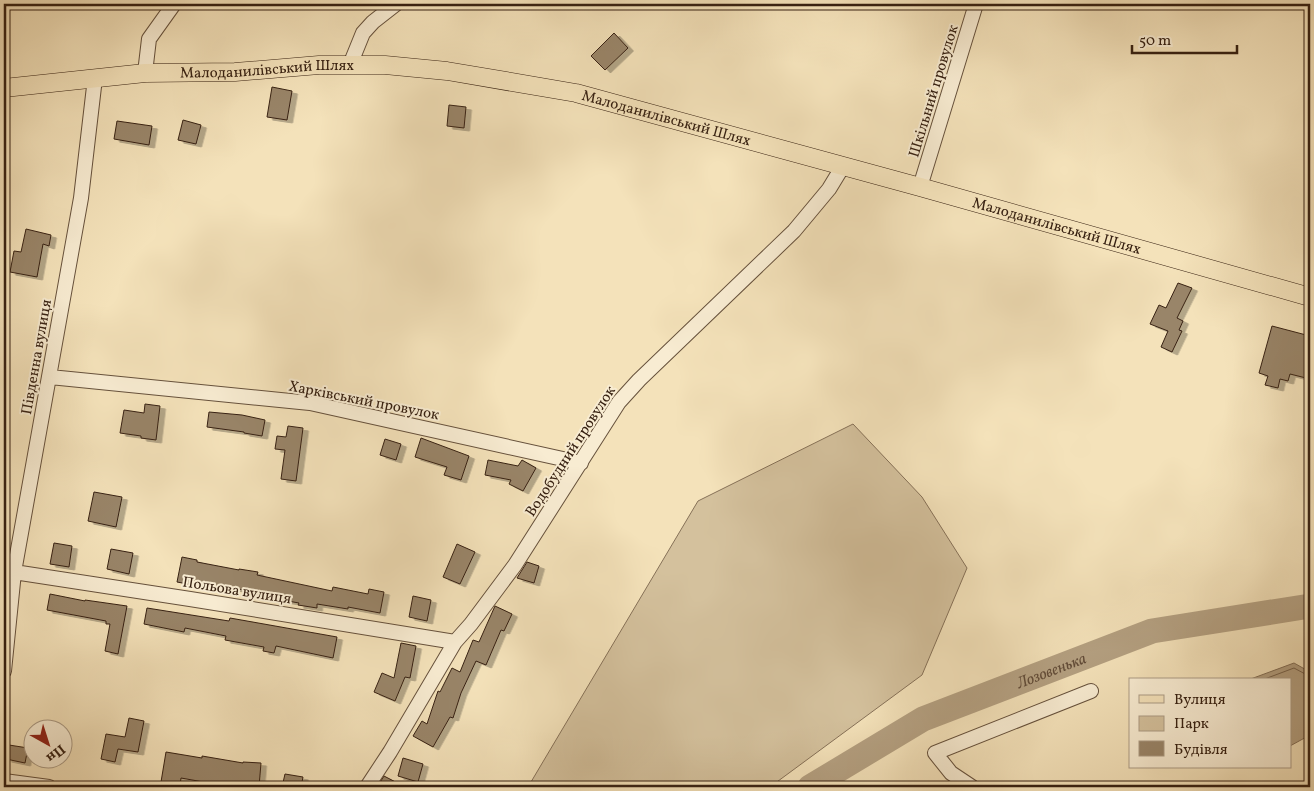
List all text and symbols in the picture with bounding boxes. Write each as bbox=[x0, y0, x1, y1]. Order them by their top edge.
scale bar bbox=[1132, 22, 1236, 54]
street label: Шкільний провулок bbox=[904, 23, 965, 160]
text: 50 m bbox=[1139, 31, 1171, 52]
street label: Малоданилівський Шлях bbox=[180, 56, 354, 85]
street label: Малоданилівський Шлях bbox=[579, 86, 753, 152]
street label: Малоданилівський Шлях bbox=[970, 193, 1143, 261]
street label: Південна вулиця bbox=[17, 298, 58, 417]
street label: Харківський провулок bbox=[287, 377, 441, 426]
street label: Водобудний провулок bbox=[521, 382, 622, 521]
street label: Польова вулиця bbox=[181, 573, 293, 610]
water label: Лозовенька bbox=[1013, 648, 1090, 695]
legend bbox=[1129, 678, 1292, 768]
text: Вулиця bbox=[1174, 690, 1226, 711]
text: Парк bbox=[1174, 714, 1209, 735]
north arrow bbox=[22, 718, 72, 768]
text: Пн bbox=[42, 739, 69, 767]
text: Будівля bbox=[1174, 740, 1228, 761]

